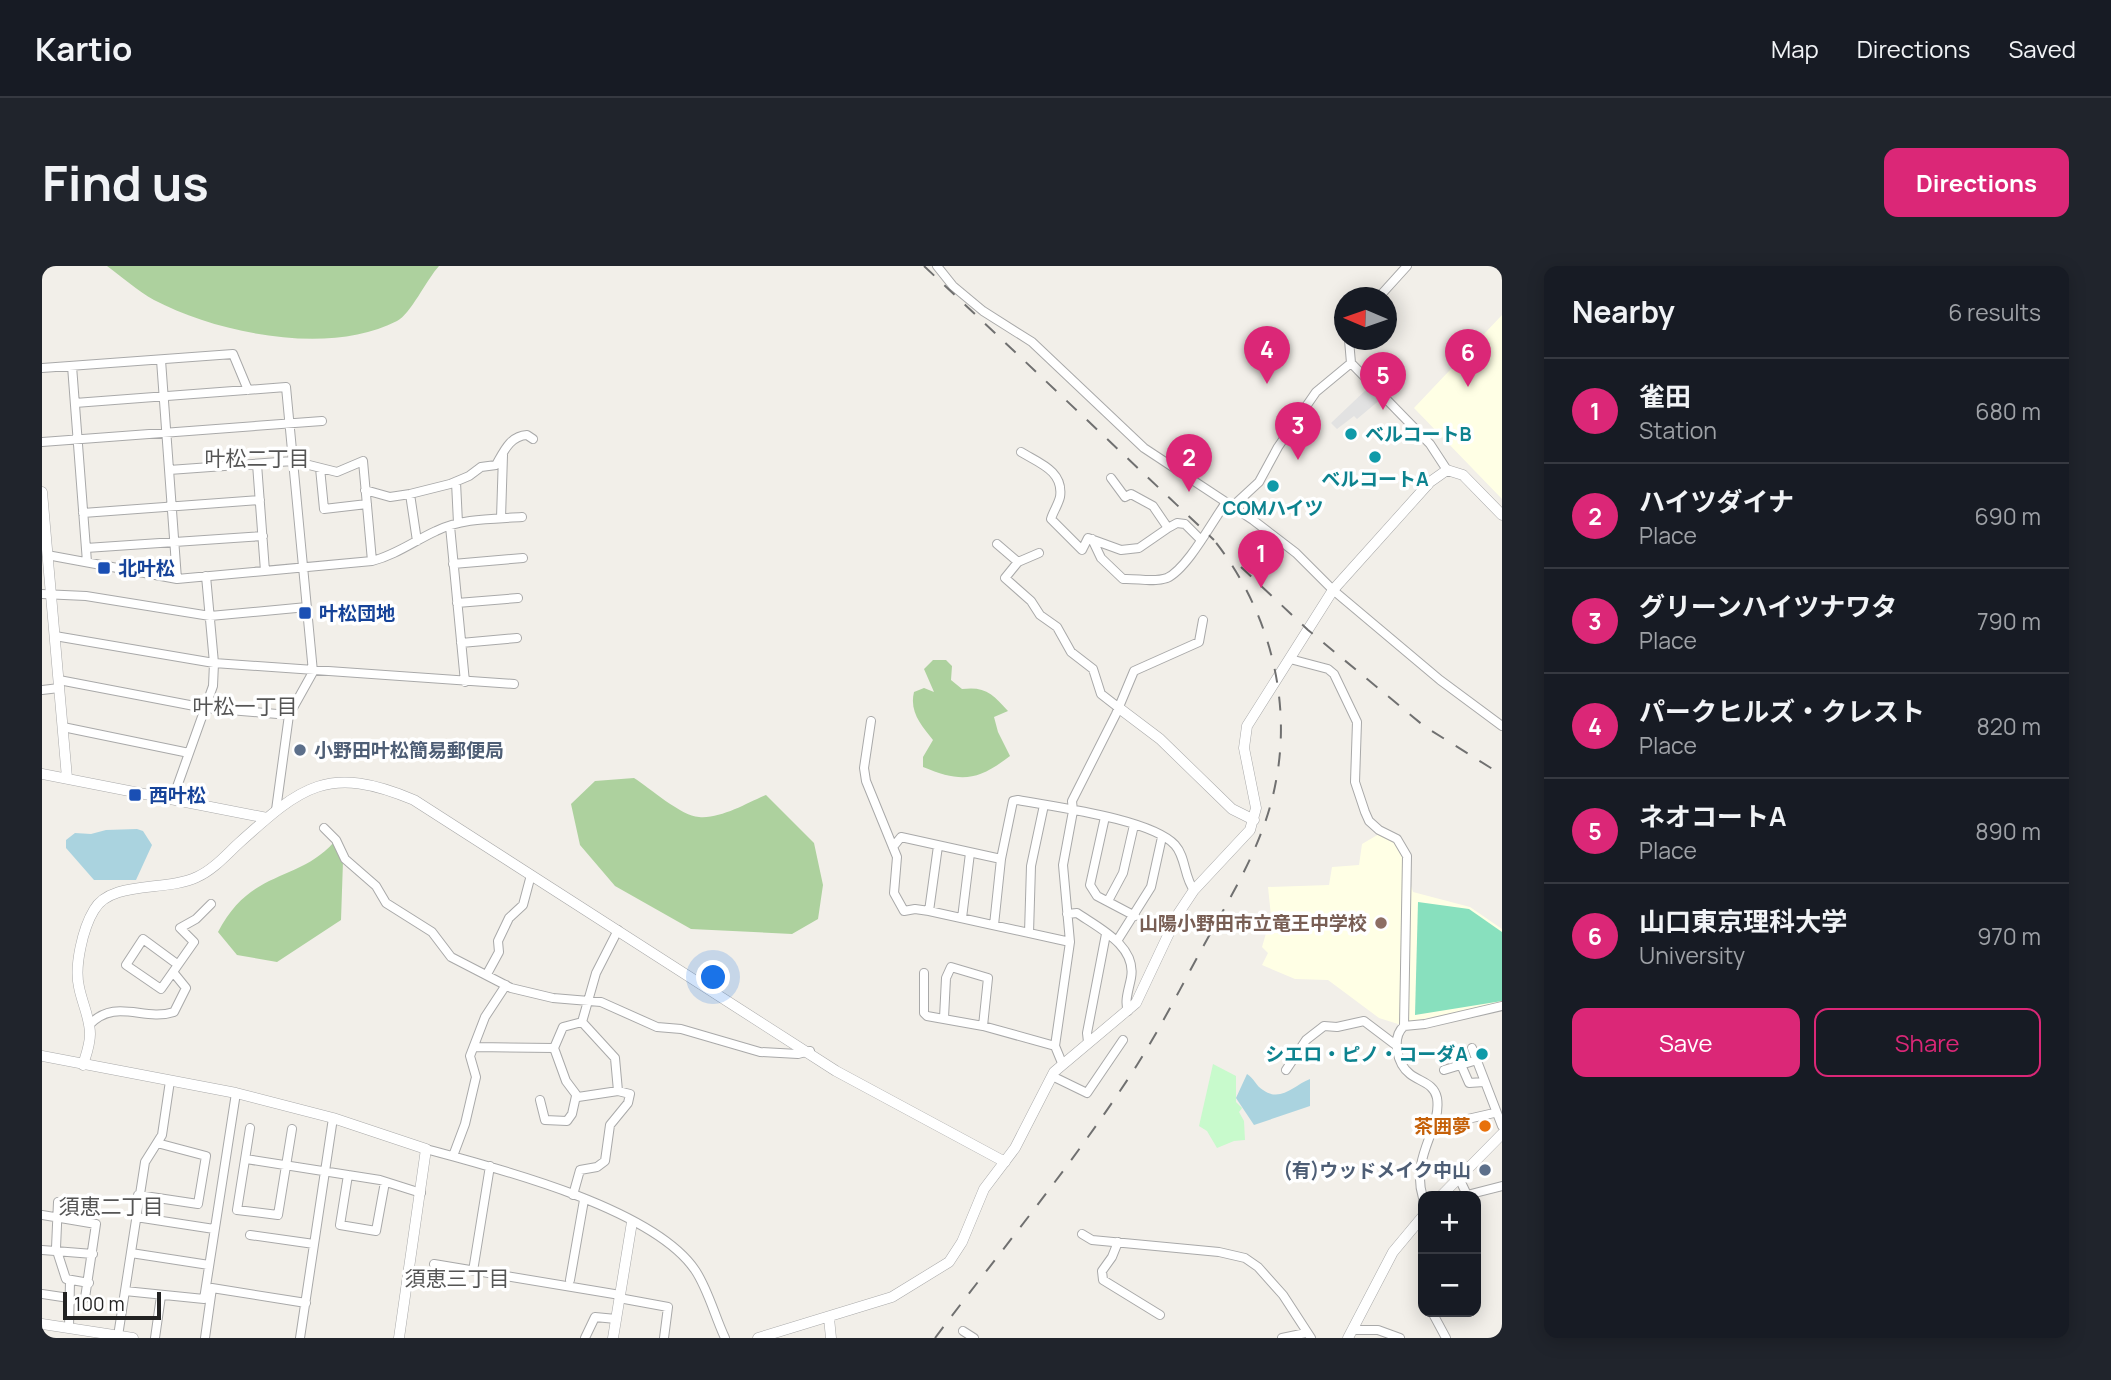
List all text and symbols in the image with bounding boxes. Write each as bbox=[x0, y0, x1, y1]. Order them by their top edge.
text: Kartio bbox=[35, 26, 132, 71]
text: Map bbox=[1771, 32, 1819, 65]
text: Directions bbox=[1857, 32, 1970, 65]
text: Saved bbox=[2008, 32, 2076, 65]
button: Directions bbox=[1884, 148, 2069, 217]
text: Find us bbox=[42, 149, 209, 216]
north arrow bbox=[1334, 287, 1397, 350]
text: Nearby bbox=[1572, 291, 1675, 332]
text: 6 results bbox=[1948, 296, 2041, 328]
pin: 4 bbox=[1244, 326, 1290, 384]
pin: 6 bbox=[1445, 329, 1491, 387]
pin: 5 bbox=[1360, 352, 1406, 410]
text: 雀田 bbox=[1639, 378, 1691, 414]
text: 1 bbox=[1590, 395, 1600, 427]
text: 680 m bbox=[1975, 395, 2041, 427]
pin: 3 bbox=[1275, 402, 1321, 460]
text: Station bbox=[1639, 414, 1717, 446]
place label: ベルコートB bbox=[1365, 421, 1472, 447]
marker: ベルコートB bbox=[1343, 426, 1359, 442]
pin: 2 bbox=[1166, 434, 1212, 492]
district label: 叶松二丁目 bbox=[205, 444, 310, 472]
marker: ベルコートA bbox=[1367, 449, 1383, 465]
place label: ベルコートA bbox=[1321, 466, 1429, 492]
marker: COMハイツ bbox=[1265, 478, 1281, 494]
text: ハイツダイナ bbox=[1639, 483, 1794, 519]
place label: COMハイツ bbox=[1222, 495, 1324, 521]
text: 2 bbox=[1588, 500, 1602, 532]
text: 690 m bbox=[1975, 500, 2041, 532]
text: Place bbox=[1639, 519, 1697, 551]
pin: 1 bbox=[1238, 530, 1284, 588]
place label: 北叶松 bbox=[118, 555, 175, 581]
marker: 北叶松 bbox=[96, 560, 112, 576]
text: グリーンハイツナワタ bbox=[1639, 588, 1897, 624]
place label: 叶松団地 bbox=[319, 600, 395, 626]
marker: 叶松団地 bbox=[297, 605, 313, 621]
text: 3 bbox=[1588, 605, 1602, 637]
text: 790 m bbox=[1977, 605, 2041, 637]
text: Place bbox=[1639, 624, 1697, 656]
district label: 叶松一丁目 bbox=[193, 692, 298, 720]
text: パークヒルズ・クレスト bbox=[1639, 693, 1925, 729]
text: 4 bbox=[1588, 710, 1602, 742]
text: 820 m bbox=[1976, 710, 2041, 742]
text: Place bbox=[1639, 729, 1697, 761]
place label: 小野田叶松簡易郵便局 bbox=[314, 737, 504, 763]
marker: 小野田叶松簡易郵便局 bbox=[292, 742, 308, 758]
place label: 西叶松 bbox=[149, 782, 206, 808]
marker: 西叶松 bbox=[127, 787, 143, 803]
text: ネオコートA bbox=[1639, 798, 1786, 834]
text: 5 bbox=[1588, 815, 1602, 847]
text: 890 m bbox=[1975, 815, 2041, 847]
text: Place bbox=[1639, 834, 1697, 866]
text: 山口東京理科大学 bbox=[1639, 903, 1847, 939]
place label: 山陽小野田市立竜王中学校 bbox=[1139, 910, 1367, 936]
marker: 山陽小野田市立竜王中学校 bbox=[1373, 915, 1389, 931]
text: 6 bbox=[1588, 920, 1602, 952]
text: 970 m bbox=[1977, 920, 2041, 952]
text: University bbox=[1639, 939, 1745, 971]
your location bbox=[696, 960, 730, 994]
button: Save bbox=[1572, 1008, 1800, 1077]
button: Share bbox=[1814, 1008, 2041, 1077]
place label: シエロ・ピノ・コーダA bbox=[1265, 1041, 1468, 1067]
marker: シエロ・ピノ・コーダA bbox=[1474, 1046, 1490, 1062]
place label: 茶囲夢 bbox=[1414, 1113, 1471, 1139]
marker: 茶囲夢 bbox=[1477, 1118, 1493, 1134]
place label: (有)ウッドメイク中山 bbox=[1283, 1157, 1471, 1183]
marker: (有)ウッドメイク中山 bbox=[1477, 1162, 1493, 1178]
map controls bbox=[1418, 1191, 1481, 1317]
button: + bbox=[1418, 1191, 1481, 1254]
district label: 須恵二丁目 bbox=[59, 1192, 164, 1220]
button: − bbox=[1418, 1254, 1481, 1317]
district label: 須恵三丁目 bbox=[405, 1264, 510, 1292]
scale bar bbox=[63, 1289, 161, 1321]
text: 100 m bbox=[74, 1291, 125, 1317]

